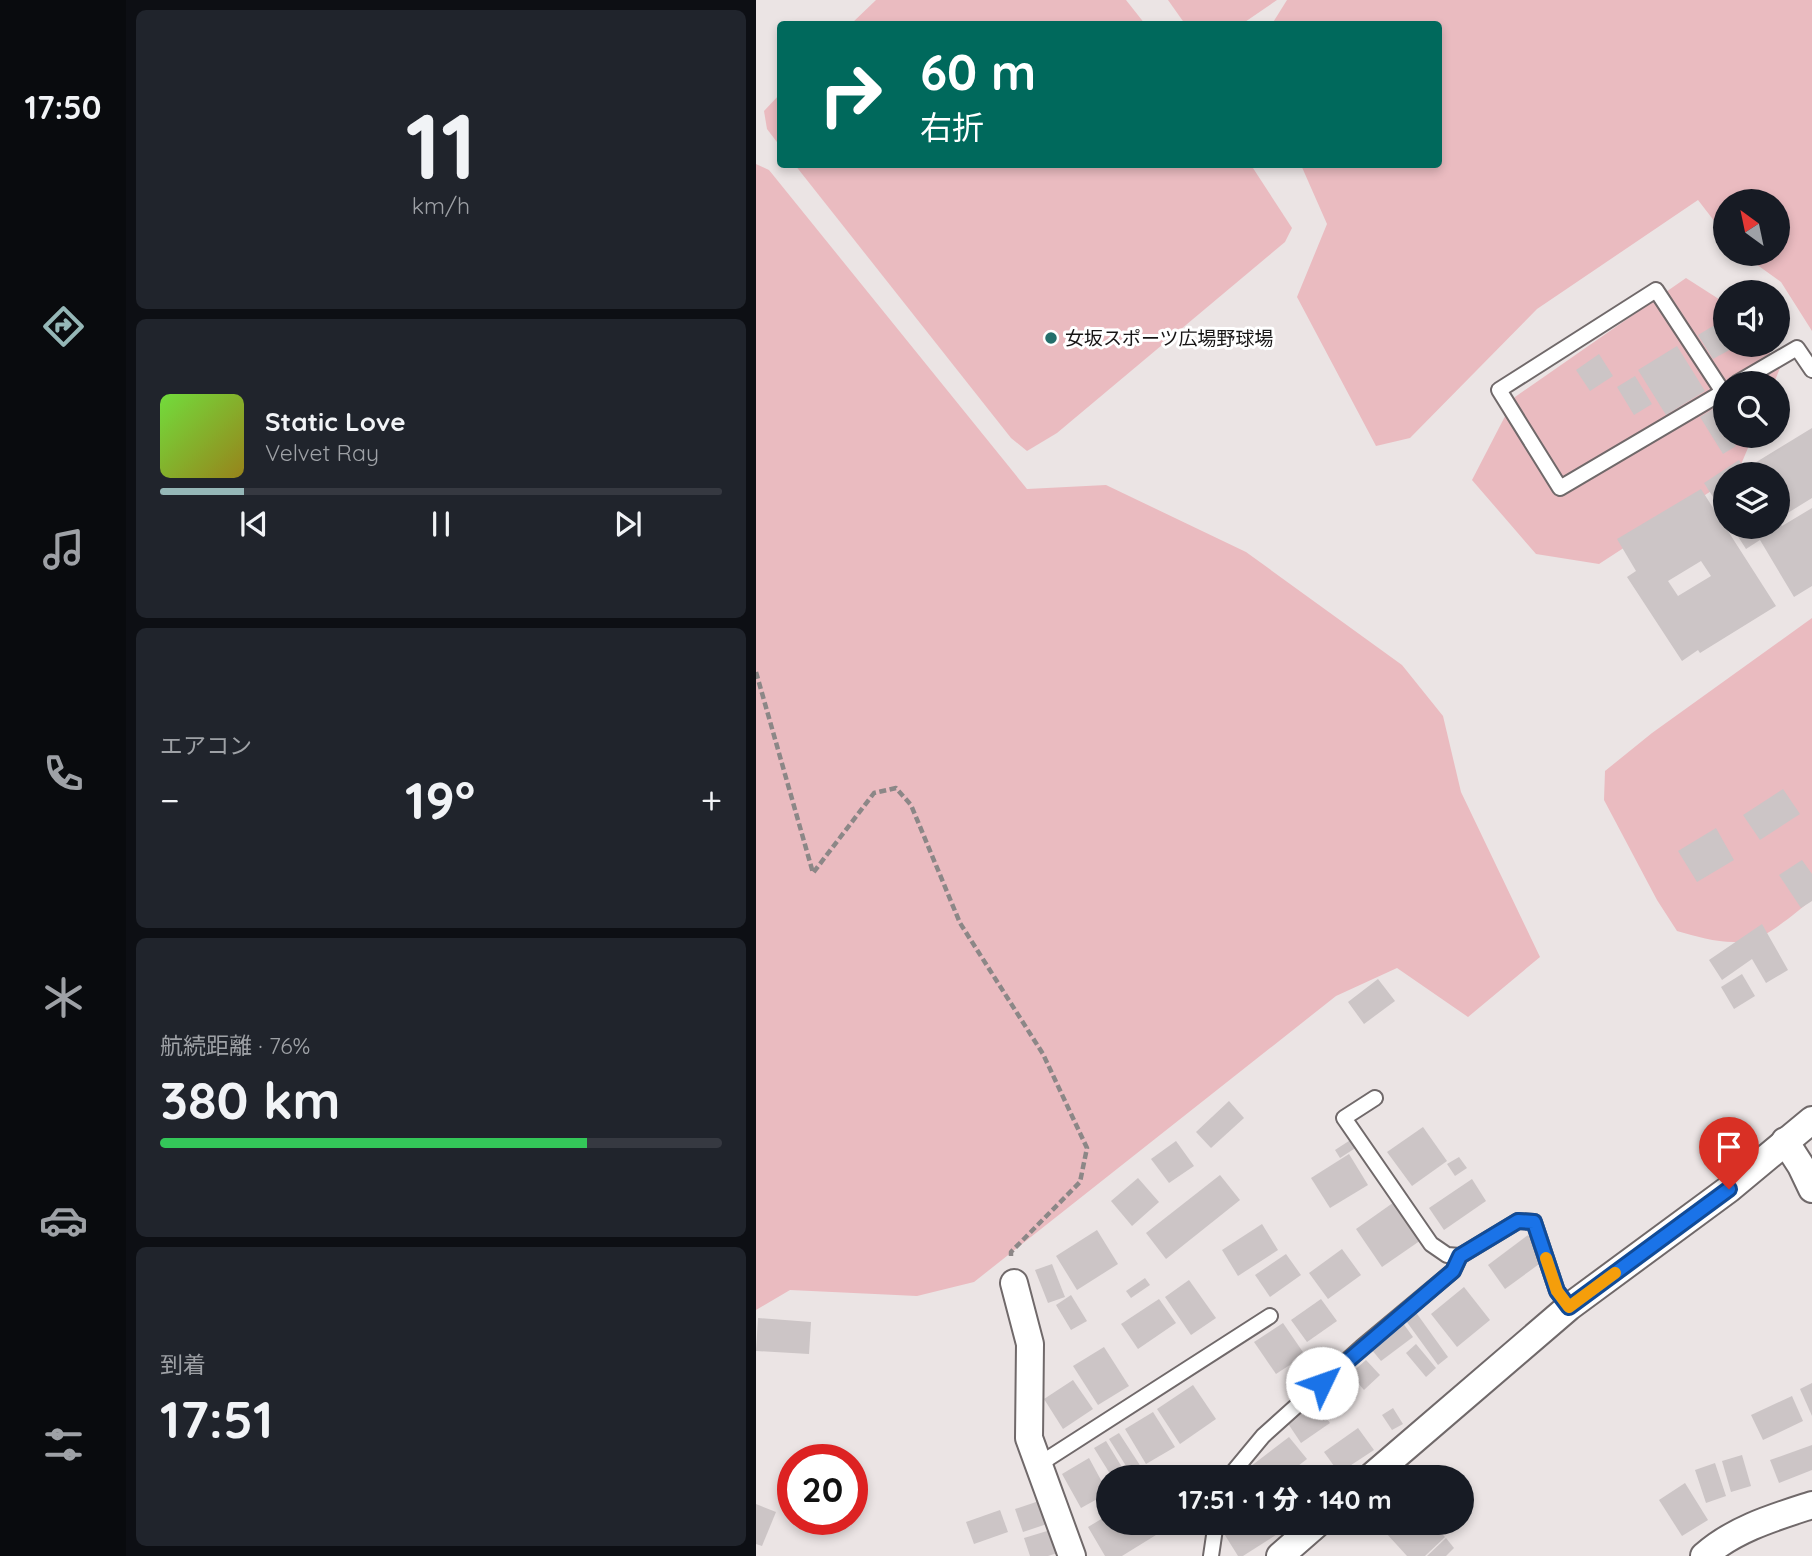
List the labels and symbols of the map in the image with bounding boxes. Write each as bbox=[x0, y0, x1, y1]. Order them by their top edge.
north arrow bbox=[1713, 189, 1790, 266]
place label: 女坂スポーツ広場野球場 bbox=[1065, 326, 1274, 350]
marker: 女坂スポーツ広場野球場 bbox=[1043, 330, 1059, 346]
pin bbox=[1699, 1117, 1759, 1189]
position arrow bbox=[1285, 1346, 1359, 1420]
speed limit sign: 20 bbox=[777, 1444, 868, 1535]

